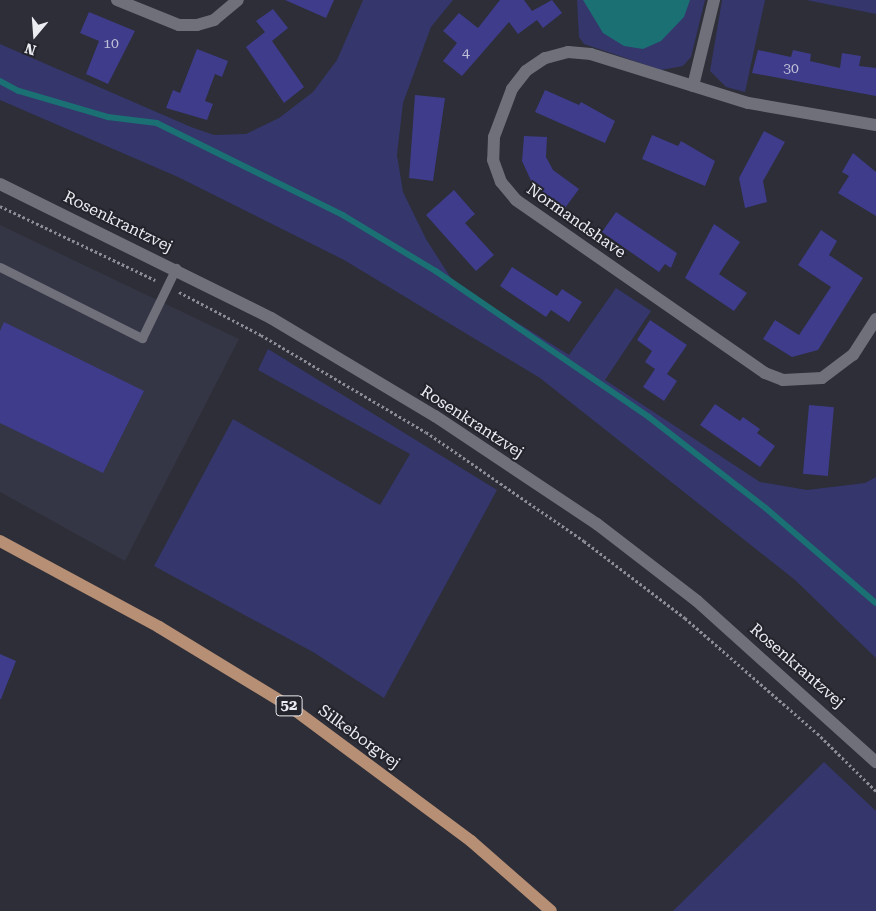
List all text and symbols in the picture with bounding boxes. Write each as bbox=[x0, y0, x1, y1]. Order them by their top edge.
north arrow bbox=[10, 10, 60, 60]
house number: 10 bbox=[103, 35, 119, 51]
text: N bbox=[23, 40, 38, 59]
house number: 4 bbox=[462, 44, 470, 60]
house number: 30 bbox=[783, 60, 799, 76]
street label: Normandshave bbox=[523, 180, 629, 262]
street label: Rosenkrantzvej bbox=[60, 187, 176, 257]
street label: Rosenkrantzvej bbox=[417, 382, 527, 462]
street label: Rosenkrantzvej bbox=[746, 620, 848, 712]
road number: 52 bbox=[275, 694, 303, 718]
street label: Silkeborgvej bbox=[314, 701, 404, 773]

